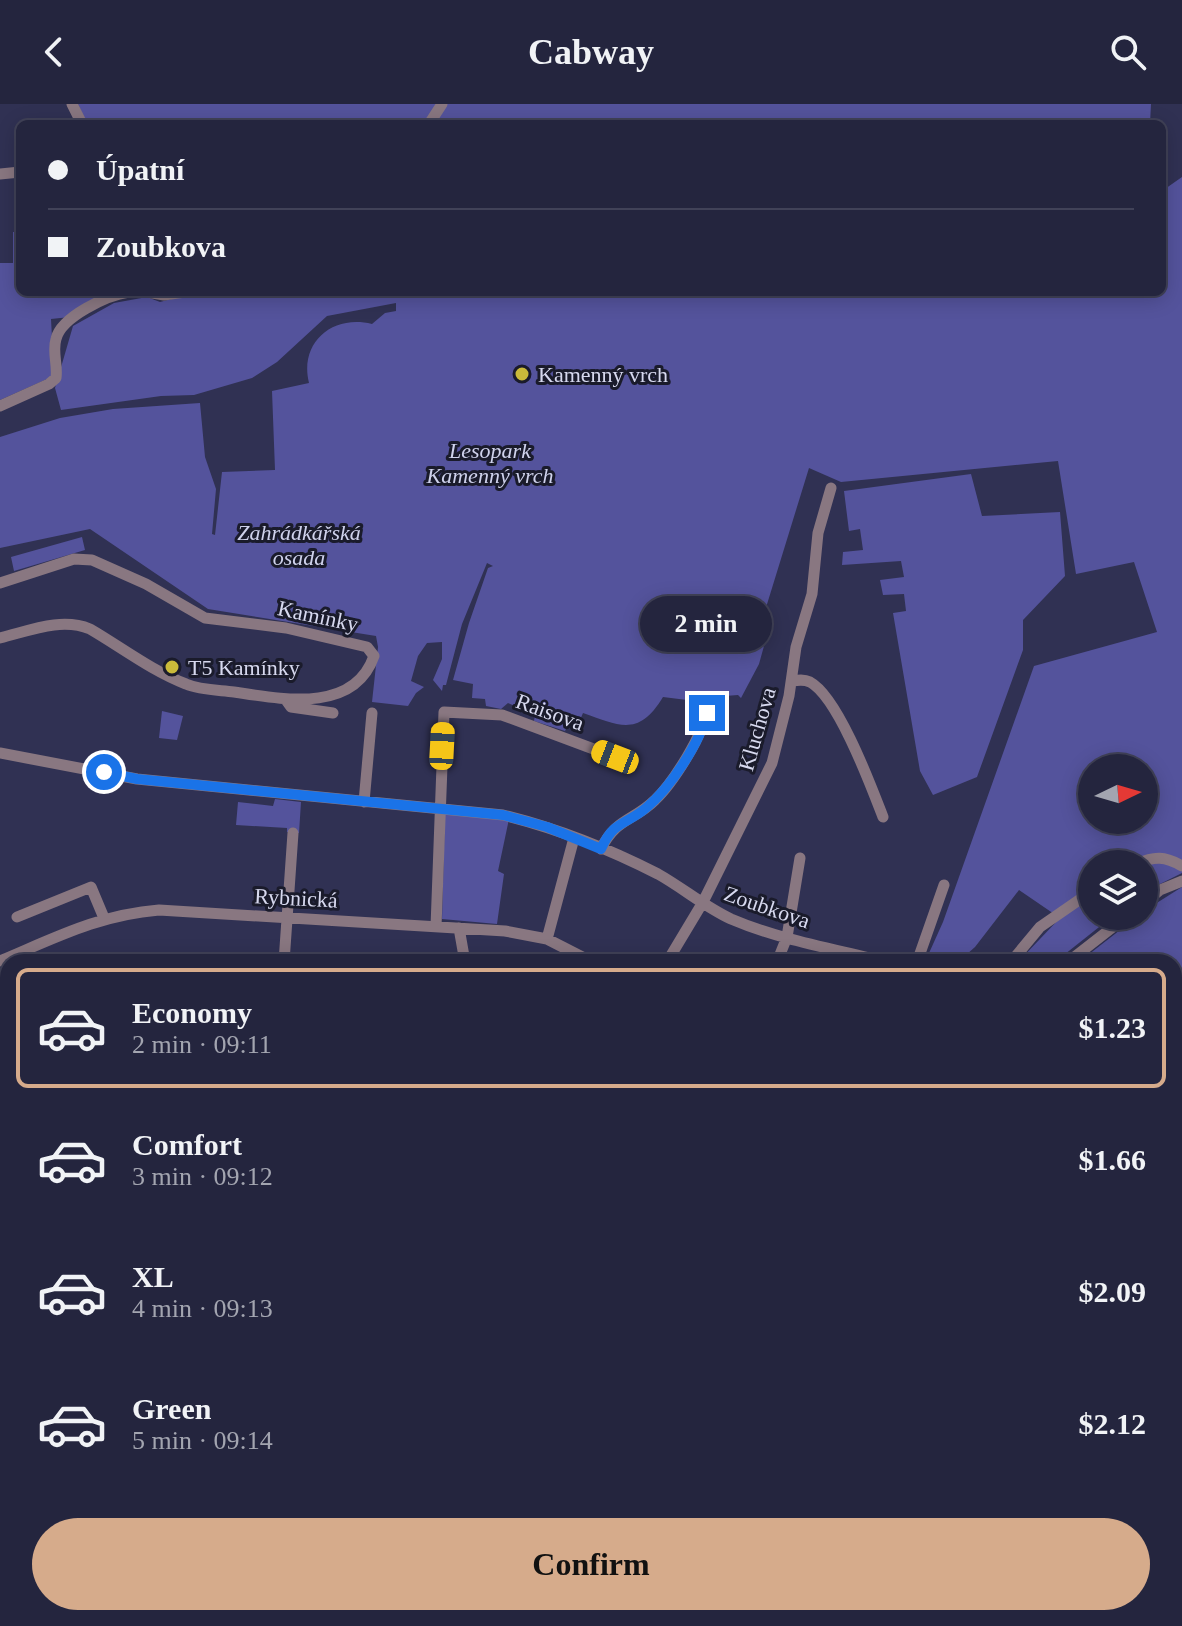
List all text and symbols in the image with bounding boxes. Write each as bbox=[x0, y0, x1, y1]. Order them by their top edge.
icon: back bbox=[32, 30, 76, 74]
icon: search bbox=[1106, 30, 1150, 74]
text: Cabway bbox=[528, 32, 654, 72]
text: Úpatní bbox=[96, 153, 184, 186]
text: Zoubkova bbox=[96, 230, 226, 263]
place label: Kamenný vrch bbox=[538, 362, 668, 387]
marker: Kamenný vrch bbox=[513, 365, 531, 383]
park label: Lesopark Kamenný vrch bbox=[426, 438, 553, 488]
park label: Zahrádkářská osada bbox=[237, 520, 361, 570]
street label: Kamínky bbox=[275, 595, 361, 637]
callout: 2 min bbox=[641, 597, 773, 653]
text: 2 min bbox=[675, 609, 737, 638]
place label: T5 Kamínky bbox=[188, 655, 300, 680]
marker: T5 Kamínky bbox=[163, 658, 181, 676]
street label: Kluchova bbox=[733, 684, 781, 774]
street label: Raisova bbox=[512, 688, 588, 736]
route end bbox=[689, 695, 725, 731]
car bbox=[429, 721, 455, 771]
car bbox=[588, 737, 642, 777]
route start bbox=[86, 754, 122, 790]
north arrow bbox=[1078, 754, 1158, 834]
map controls bbox=[1078, 754, 1158, 930]
button: layers bbox=[1078, 850, 1158, 930]
street label: Zoubkova bbox=[721, 881, 813, 933]
street label: Rybnická bbox=[254, 883, 339, 913]
icon: car bbox=[36, 992, 108, 1064]
text: Economy bbox=[132, 996, 252, 1029]
text: $1.23 bbox=[1079, 1011, 1146, 1044]
text: 2 min · 09:11 bbox=[132, 1030, 272, 1059]
icon: car bbox=[36, 1124, 108, 1196]
text: Comfort bbox=[132, 1128, 242, 1161]
text: $1.66 bbox=[1079, 1143, 1146, 1176]
text: 3 min · 09:12 bbox=[132, 1162, 273, 1191]
icon: car bbox=[36, 1256, 108, 1328]
text: XL bbox=[132, 1260, 174, 1293]
text: $2.09 bbox=[1079, 1275, 1146, 1308]
text: 4 min · 09:13 bbox=[132, 1294, 273, 1323]
icon: car bbox=[36, 1388, 108, 1460]
text: Green bbox=[132, 1392, 211, 1425]
text: $2.12 bbox=[1079, 1407, 1146, 1440]
text: 5 min · 09:14 bbox=[132, 1426, 273, 1455]
button: Confirm bbox=[32, 1518, 1150, 1610]

